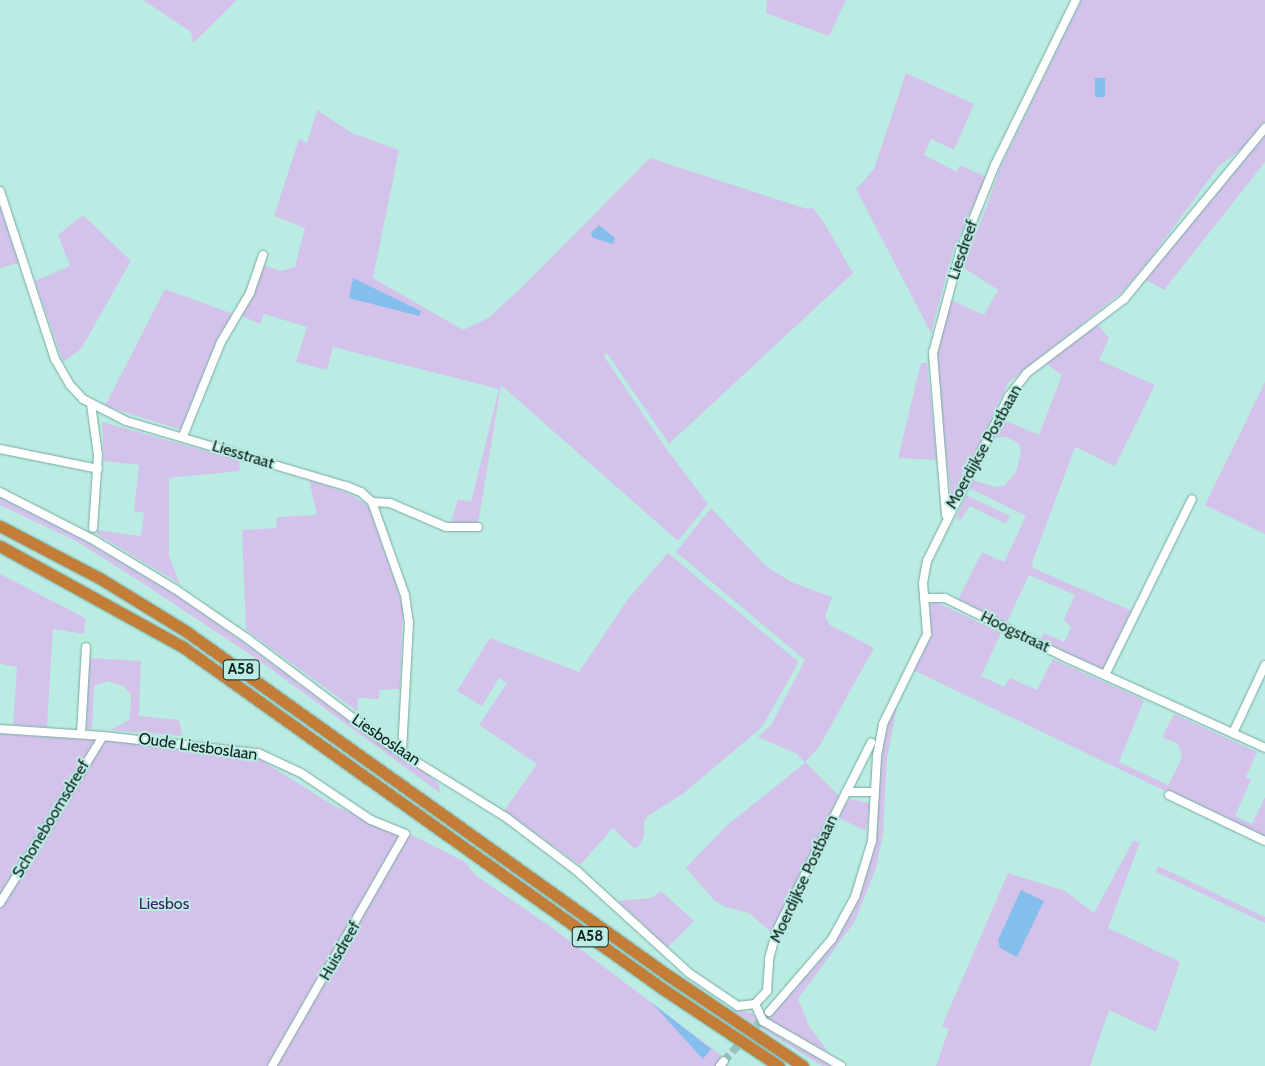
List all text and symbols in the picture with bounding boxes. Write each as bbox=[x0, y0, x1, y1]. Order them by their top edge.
street label: Liesdreef bbox=[944, 218, 982, 282]
street label: Moerdijkse Postbaan bbox=[942, 382, 1026, 512]
street label: Liesstraat bbox=[210, 436, 276, 474]
street label: Hoogstraat bbox=[977, 607, 1053, 657]
road number: A58 bbox=[222, 658, 260, 682]
street label: Liesboslaan bbox=[348, 710, 424, 770]
street label: Oude Liesboslaan bbox=[137, 729, 259, 765]
street label: Schoneboomsdreef bbox=[8, 757, 94, 881]
street label: Moerdijkse Postbaan bbox=[766, 812, 842, 946]
park label: Liesbos bbox=[139, 894, 189, 914]
street label: Huisdreef bbox=[315, 918, 365, 984]
road number: A58 bbox=[571, 924, 609, 950]

